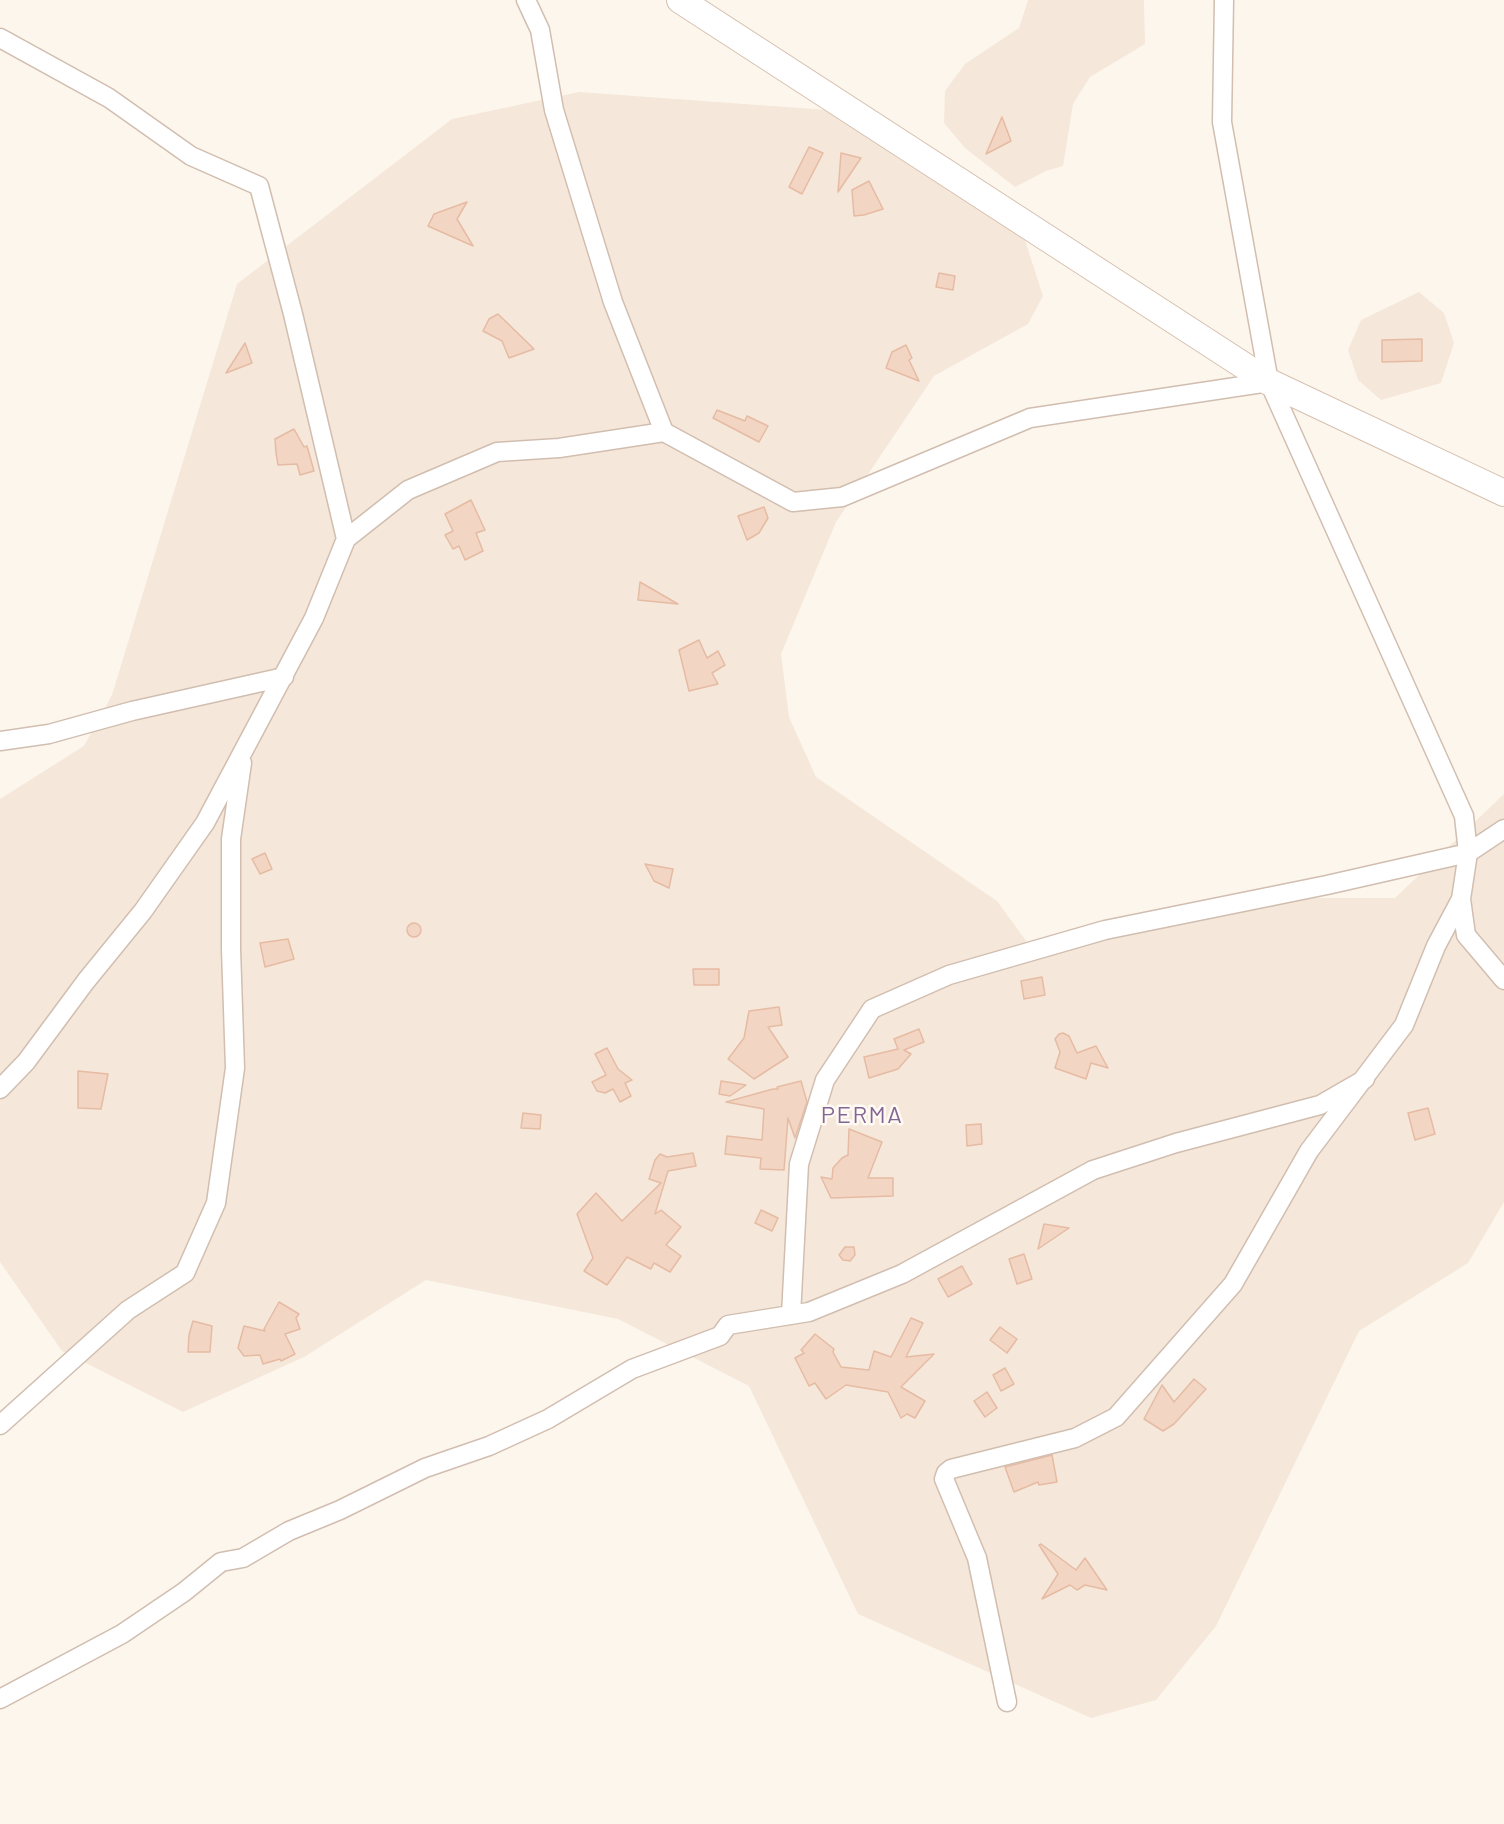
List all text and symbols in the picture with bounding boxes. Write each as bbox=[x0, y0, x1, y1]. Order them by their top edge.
district label: PERMA bbox=[821, 1101, 903, 1129]

